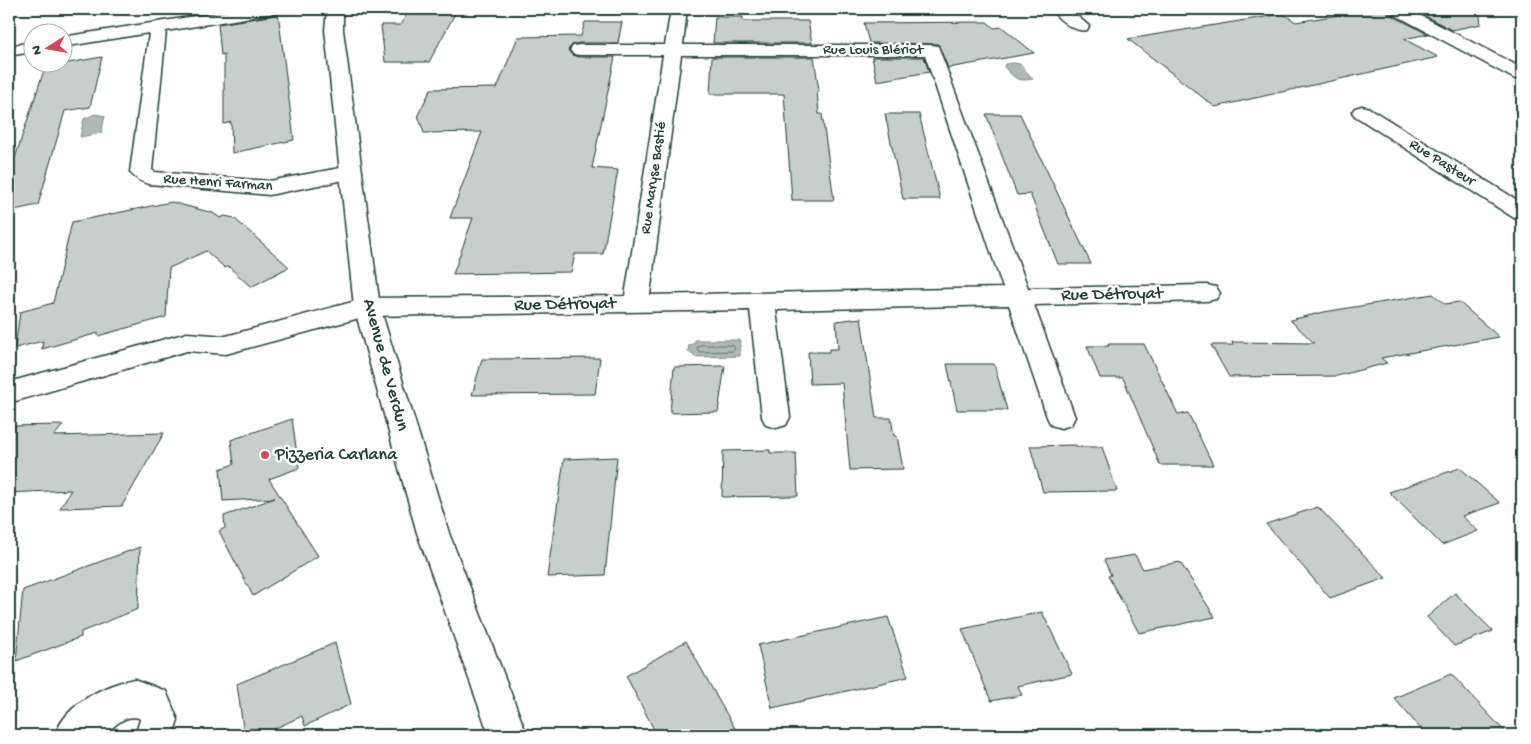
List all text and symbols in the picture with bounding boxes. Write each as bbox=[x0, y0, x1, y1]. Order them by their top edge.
north arrow bbox=[22, 22, 72, 72]
street label: Rue Louis Blériot bbox=[823, 41, 925, 59]
text: N bbox=[28, 44, 47, 56]
street label: Rue Maryse Bastié bbox=[637, 121, 671, 235]
street label: Rue Pasteur bbox=[1406, 136, 1480, 191]
street label: Rue Henri Farman bbox=[163, 170, 273, 196]
street label: Rue Détroyat bbox=[1061, 284, 1165, 306]
street label: Rue Détroyat bbox=[514, 294, 618, 316]
street label: Avenue de Verdun bbox=[357, 297, 413, 434]
place label: Pizzeria Carlana bbox=[274, 445, 398, 466]
marker: Pizzeria Carlana bbox=[259, 449, 271, 461]

